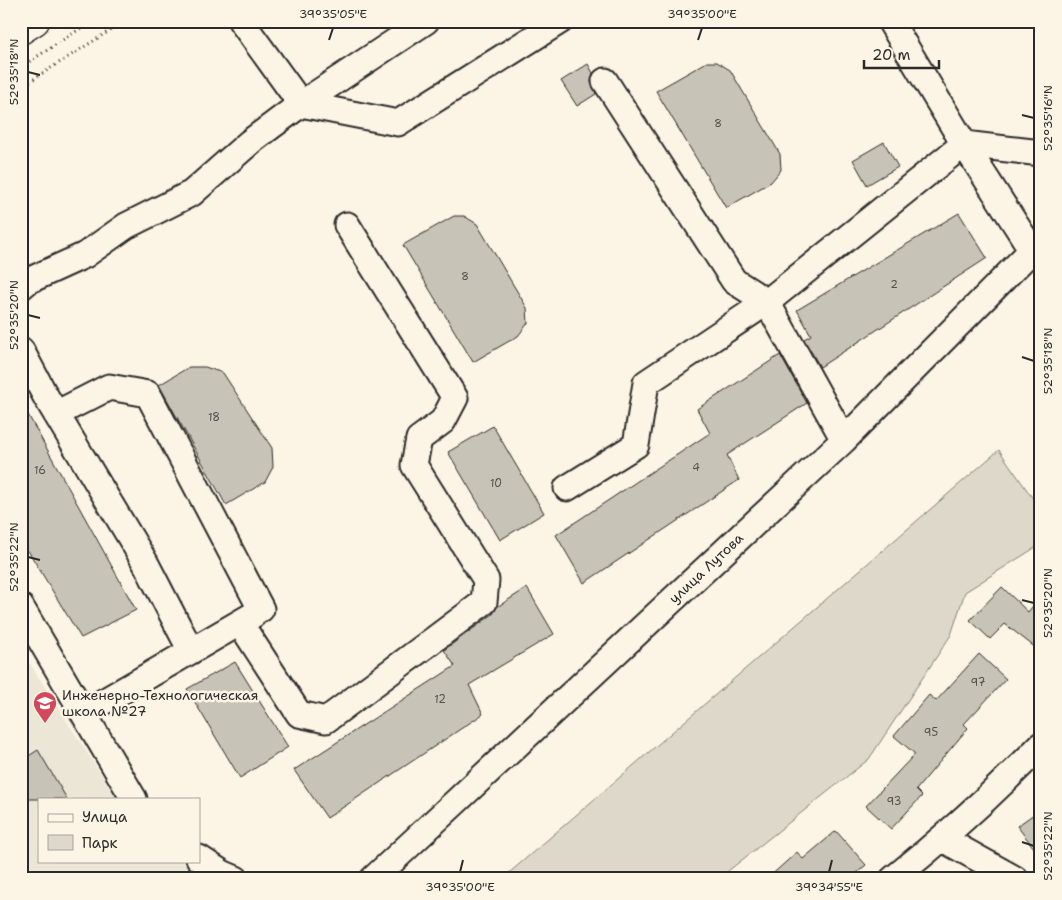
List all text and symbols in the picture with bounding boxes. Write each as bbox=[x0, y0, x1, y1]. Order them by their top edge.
text: 39°35'05"E bbox=[299, 6, 367, 22]
text: 39°35'00"E bbox=[667, 6, 737, 22]
scale bar bbox=[864, 38, 940, 70]
text: 52°35'18"N bbox=[6, 39, 22, 105]
text: 20 m bbox=[872, 45, 911, 65]
text: 52°35'16"N bbox=[1040, 85, 1056, 151]
house number: 8 bbox=[714, 116, 722, 131]
house number: 8 bbox=[461, 269, 469, 284]
house number: 2 bbox=[890, 277, 898, 292]
text: 52°35'20"N bbox=[6, 280, 22, 350]
text: 52°35'18"N bbox=[1040, 328, 1056, 394]
house number: 18 bbox=[208, 410, 220, 425]
house number: 4 bbox=[692, 460, 700, 475]
house number: 16 bbox=[34, 463, 46, 478]
house number: 10 bbox=[490, 476, 502, 491]
text: 52°35'22"N bbox=[6, 522, 22, 592]
street label: улица Лутова bbox=[665, 529, 747, 607]
text: 52°35'20"N bbox=[1040, 568, 1056, 638]
house number: 97 bbox=[971, 675, 986, 690]
place label: Инженерно-Технологическая школа №27 bbox=[62, 686, 259, 720]
school or university icon: Инженерно-Технологическая школа №27 bbox=[32, 690, 58, 724]
house number: 12 bbox=[434, 692, 446, 707]
house number: 95 bbox=[924, 725, 938, 740]
house number: 93 bbox=[887, 794, 901, 809]
legend bbox=[38, 798, 200, 862]
text: Улица bbox=[82, 807, 128, 827]
text: 52°35'22"N bbox=[1040, 811, 1056, 881]
text: Парк bbox=[82, 833, 118, 853]
text: 39°35'00"E bbox=[425, 879, 495, 895]
text: 39°34'55"E bbox=[795, 879, 863, 895]

